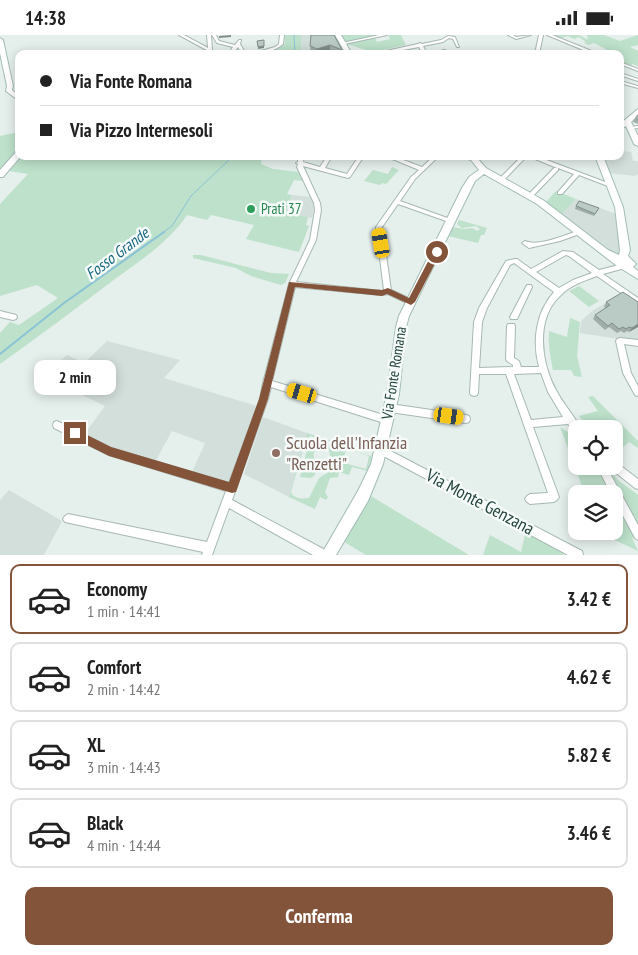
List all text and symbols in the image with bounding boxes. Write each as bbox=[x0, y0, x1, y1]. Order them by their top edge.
text: 14:38 bbox=[25, 6, 66, 30]
text: Via Fonte Romana bbox=[70, 69, 192, 93]
text: Via Pizzo Intermesoli bbox=[70, 118, 213, 142]
place label: Prati 37 bbox=[261, 199, 302, 218]
marker: Prati 37 bbox=[245, 203, 257, 215]
water label: Fosso Grande bbox=[81, 222, 154, 283]
car bbox=[371, 227, 390, 259]
route start bbox=[426, 241, 448, 263]
street label: Via Fonte Romana bbox=[377, 325, 410, 422]
callout: 2 min bbox=[34, 361, 116, 395]
text: 2 min bbox=[59, 367, 91, 387]
car bbox=[285, 381, 318, 405]
car bbox=[433, 406, 464, 426]
map controls bbox=[568, 420, 623, 540]
button: locate bbox=[568, 420, 623, 475]
route end bbox=[64, 422, 86, 444]
place label: Scuola dell'Infanzia "Renzetti" bbox=[286, 431, 407, 475]
marker: Scuola dell'Infanzia "Renzetti" bbox=[270, 447, 282, 459]
street label: Via Monte Genzana bbox=[421, 463, 538, 540]
button: layers bbox=[568, 485, 623, 540]
icon: car bbox=[27, 577, 72, 622]
text: Economy bbox=[87, 577, 147, 601]
text: 3.42 € bbox=[567, 587, 611, 611]
text: 1 min · 14:41 bbox=[87, 601, 161, 621]
icon: car bbox=[27, 655, 72, 700]
text: Comfort bbox=[87, 655, 141, 679]
text: 4.62 € bbox=[567, 665, 611, 689]
text: 2 min · 14:42 bbox=[87, 679, 161, 699]
icon: car bbox=[27, 733, 72, 778]
text: XL bbox=[87, 733, 105, 757]
text: 5.82 € bbox=[567, 743, 611, 767]
text: 3 min · 14:43 bbox=[87, 757, 161, 777]
icon: car bbox=[27, 811, 72, 856]
text: Black bbox=[87, 811, 123, 835]
text: 3.46 € bbox=[567, 821, 611, 845]
text: 4 min · 14:44 bbox=[87, 835, 161, 855]
button: Conferma bbox=[25, 887, 613, 945]

